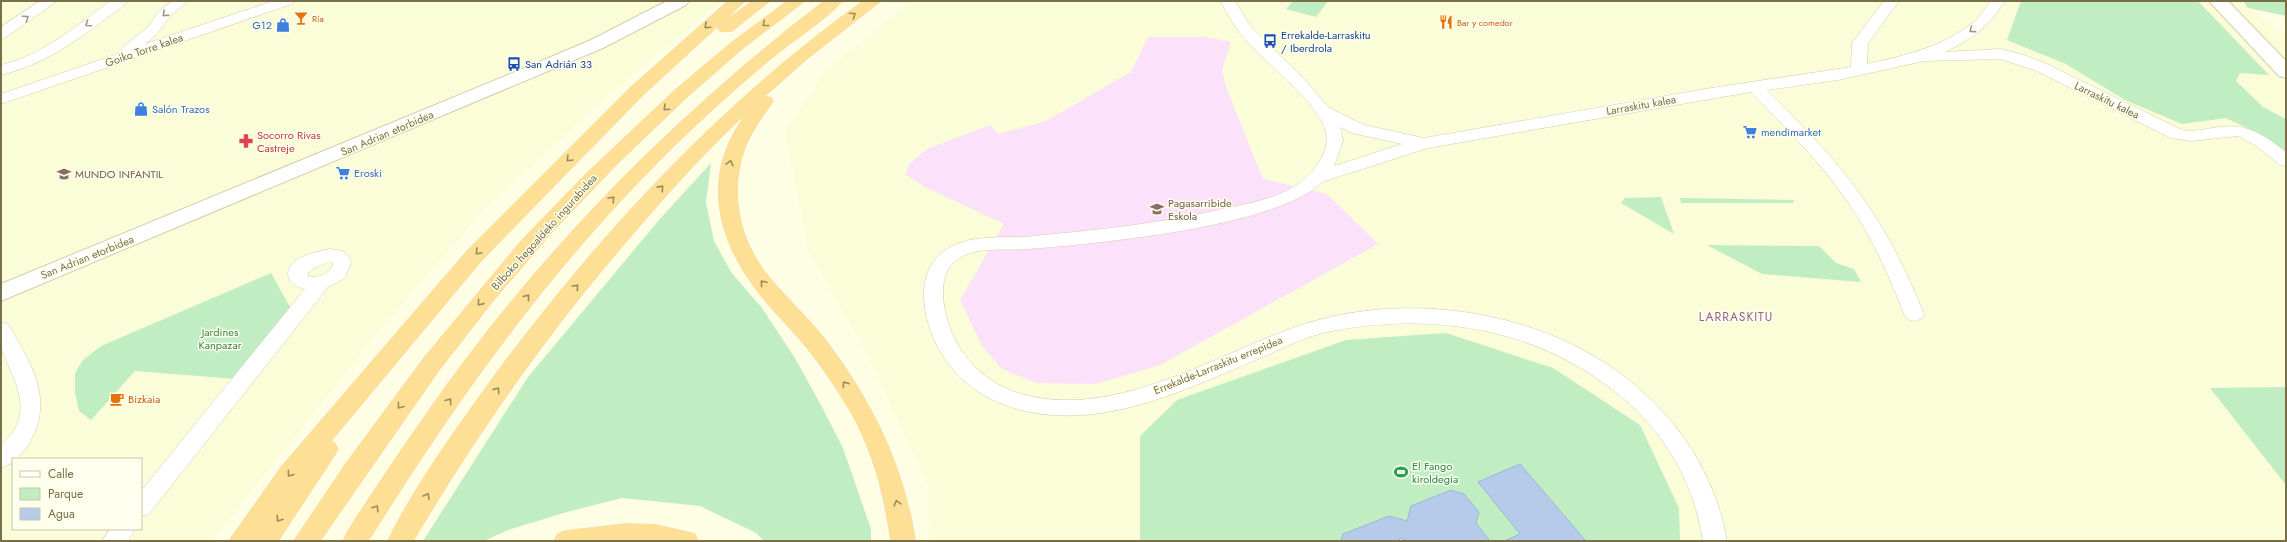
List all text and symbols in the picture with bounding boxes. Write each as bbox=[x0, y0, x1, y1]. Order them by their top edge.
one-way arrow bbox=[162, 9, 170, 16]
bar icon: Ría bbox=[293, 10, 309, 26]
place label: Ría bbox=[312, 12, 324, 25]
one-way arrow bbox=[849, 12, 856, 20]
restaurant icon: Bar y comedor bbox=[1438, 14, 1454, 30]
one-way arrow bbox=[21, 15, 28, 22]
place label: Bar y comedor bbox=[1457, 16, 1514, 29]
place label: G12 bbox=[252, 17, 272, 33]
shop icon: G12 bbox=[275, 17, 291, 33]
one-way arrow bbox=[85, 19, 92, 27]
one-way arrow bbox=[763, 19, 770, 26]
one-way arrow bbox=[704, 22, 712, 29]
one-way arrow bbox=[1969, 25, 1976, 32]
place label: Errekalde-Larraskitu / Iberdrola bbox=[1281, 27, 1371, 56]
street label: Goiko Torre kalea bbox=[103, 29, 185, 71]
bus stop icon: Errekalde-Larraskitu / Iberdrola bbox=[1262, 33, 1278, 49]
bus stop icon: San Adrián 33 bbox=[506, 56, 522, 72]
place label: San Adrián 33 bbox=[525, 56, 592, 72]
street label: Larraskitu kalea bbox=[2072, 77, 2142, 123]
street label: Larraskitu kalea bbox=[1605, 91, 1677, 119]
shop icon: Salón Trazos bbox=[133, 101, 149, 117]
place label: Salón Trazos bbox=[152, 101, 210, 117]
one-way arrow bbox=[663, 103, 671, 110]
street label: San Adrian etorbidea bbox=[338, 106, 436, 160]
supermarket icon: mendimarket bbox=[1742, 124, 1758, 140]
place label: mendimarket bbox=[1761, 124, 1821, 140]
place label: Socorro Rivas Castreje bbox=[257, 127, 321, 156]
pharmacy icon: Socorro Rivas Castreje bbox=[238, 133, 254, 149]
one-way arrow bbox=[566, 154, 574, 162]
one-way arrow bbox=[726, 160, 734, 166]
supermarket icon: Eroski bbox=[335, 165, 351, 181]
place label: Eroski bbox=[354, 165, 382, 181]
school or university icon: MUNDO INFANTIL bbox=[56, 166, 72, 182]
place label: MUNDO INFANTIL bbox=[75, 166, 163, 182]
street label: Bilboko hegoaldeko ingurabidea bbox=[487, 170, 601, 294]
one-way arrow bbox=[656, 186, 663, 193]
place label: Pagasarribide Eskola bbox=[1168, 195, 1232, 224]
one-way arrow bbox=[608, 196, 615, 204]
school or university icon: Pagasarribide Eskola bbox=[1149, 201, 1165, 217]
street label: San Adrian etorbidea bbox=[38, 231, 136, 283]
one-way arrow bbox=[475, 247, 483, 255]
one-way arrow bbox=[761, 280, 768, 288]
one-way arrow bbox=[571, 284, 578, 291]
one-way arrow bbox=[522, 294, 529, 301]
one-way arrow bbox=[478, 299, 485, 306]
district label: LARRASKITU bbox=[1699, 308, 1773, 326]
park label: Jardines Kanpazar bbox=[199, 324, 242, 353]
street label: Errekalde-Larraskitu errepidea bbox=[1151, 332, 1285, 398]
one-way arrow bbox=[843, 382, 850, 389]
one-way arrow bbox=[492, 387, 500, 394]
cafe icon: Bizkaia bbox=[109, 391, 125, 407]
place label: Bizkaia bbox=[128, 391, 160, 407]
one-way arrow bbox=[444, 398, 451, 405]
one-way arrow bbox=[398, 401, 405, 408]
legend bbox=[12, 458, 142, 530]
place label: El Fango kiroldegia bbox=[1412, 458, 1458, 487]
sports icon: El Fango kiroldegia bbox=[1393, 464, 1409, 480]
text: Calle bbox=[48, 465, 74, 483]
one-way arrow bbox=[287, 470, 294, 477]
text: Parque bbox=[48, 485, 83, 503]
one-way arrow bbox=[423, 493, 430, 500]
one-way arrow bbox=[893, 499, 902, 506]
text: Agua bbox=[48, 505, 75, 523]
one-way arrow bbox=[371, 505, 378, 512]
one-way arrow bbox=[277, 514, 284, 521]

